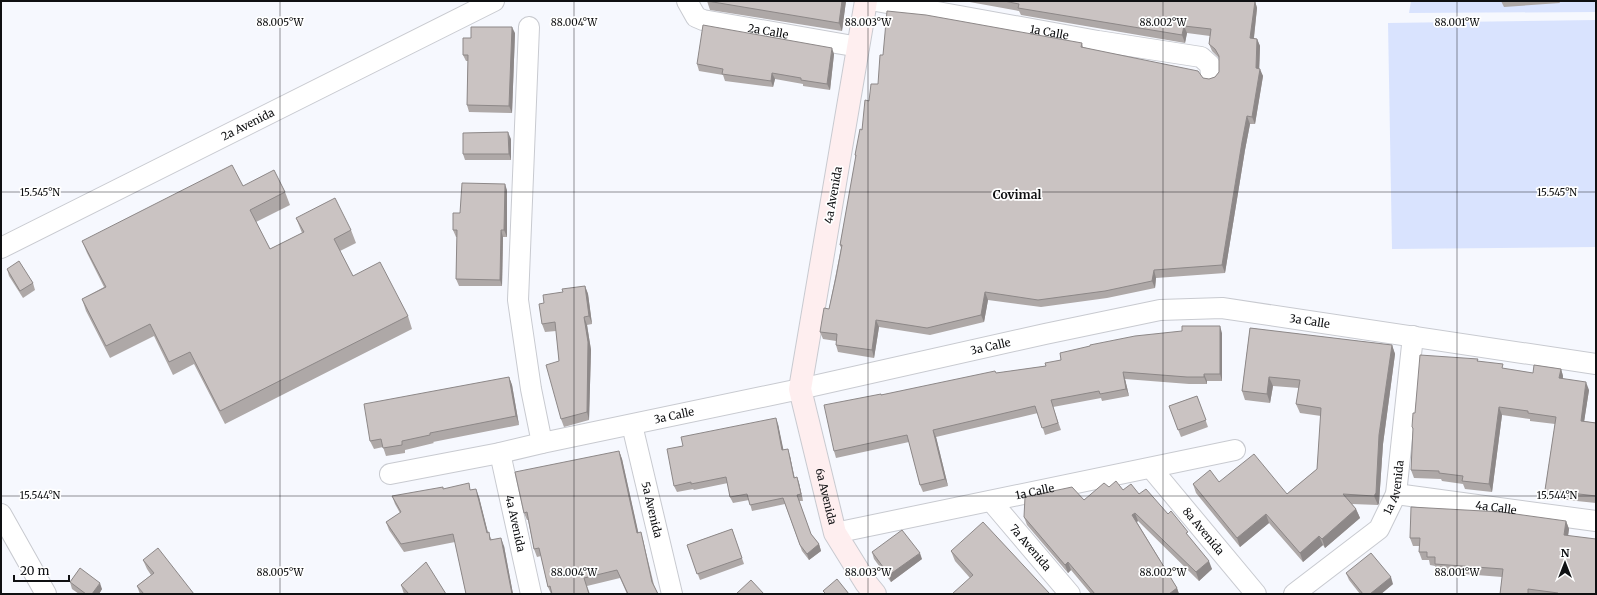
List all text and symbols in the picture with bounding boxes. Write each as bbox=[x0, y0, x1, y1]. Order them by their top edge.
text: 88.005°W bbox=[257, 16, 304, 29]
text: 88.004°W bbox=[551, 16, 598, 29]
text: 88.003°W bbox=[845, 16, 892, 29]
text: 88.002°W bbox=[1140, 16, 1187, 29]
text: 88.001°W bbox=[1434, 16, 1481, 29]
street label: 2a Calle bbox=[747, 21, 790, 42]
street label: 1a Calle bbox=[1029, 22, 1070, 43]
street label: 2a Avenida bbox=[219, 105, 277, 144]
street label: 4a Avenida bbox=[821, 165, 845, 225]
text: 15.545°N bbox=[20, 186, 60, 199]
text: 15.545°N bbox=[1537, 186, 1577, 199]
district label: Covimal bbox=[993, 187, 1041, 202]
street label: 3a Calle bbox=[1289, 311, 1331, 331]
street label: 3a Calle bbox=[969, 335, 1012, 358]
street label: 3a Calle bbox=[653, 404, 696, 426]
street label: 1a Avenida bbox=[1380, 459, 1407, 517]
street label: 6a Avenida bbox=[812, 467, 840, 526]
street label: 5a Avenida bbox=[639, 480, 665, 539]
street label: 1a Calle bbox=[1014, 481, 1056, 502]
text: 15.544°N bbox=[20, 489, 61, 502]
text: 15.544°N bbox=[1537, 489, 1578, 502]
street label: 4a Avenida bbox=[502, 494, 529, 553]
street label: 4a Calle bbox=[1475, 498, 1518, 517]
street label: 8a Avenida bbox=[1180, 504, 1227, 558]
street label: 7a Avenida bbox=[1007, 521, 1054, 574]
north arrow bbox=[1545, 543, 1585, 583]
text: N bbox=[1561, 546, 1570, 560]
scale bar bbox=[14, 557, 69, 583]
text: 20 m bbox=[20, 563, 49, 578]
text: 88.005°W bbox=[257, 566, 304, 579]
text: 88.004°W bbox=[551, 566, 598, 579]
text: 88.003°W bbox=[845, 566, 892, 579]
text: 88.002°W bbox=[1140, 566, 1187, 579]
text: 88.001°W bbox=[1434, 566, 1481, 579]

